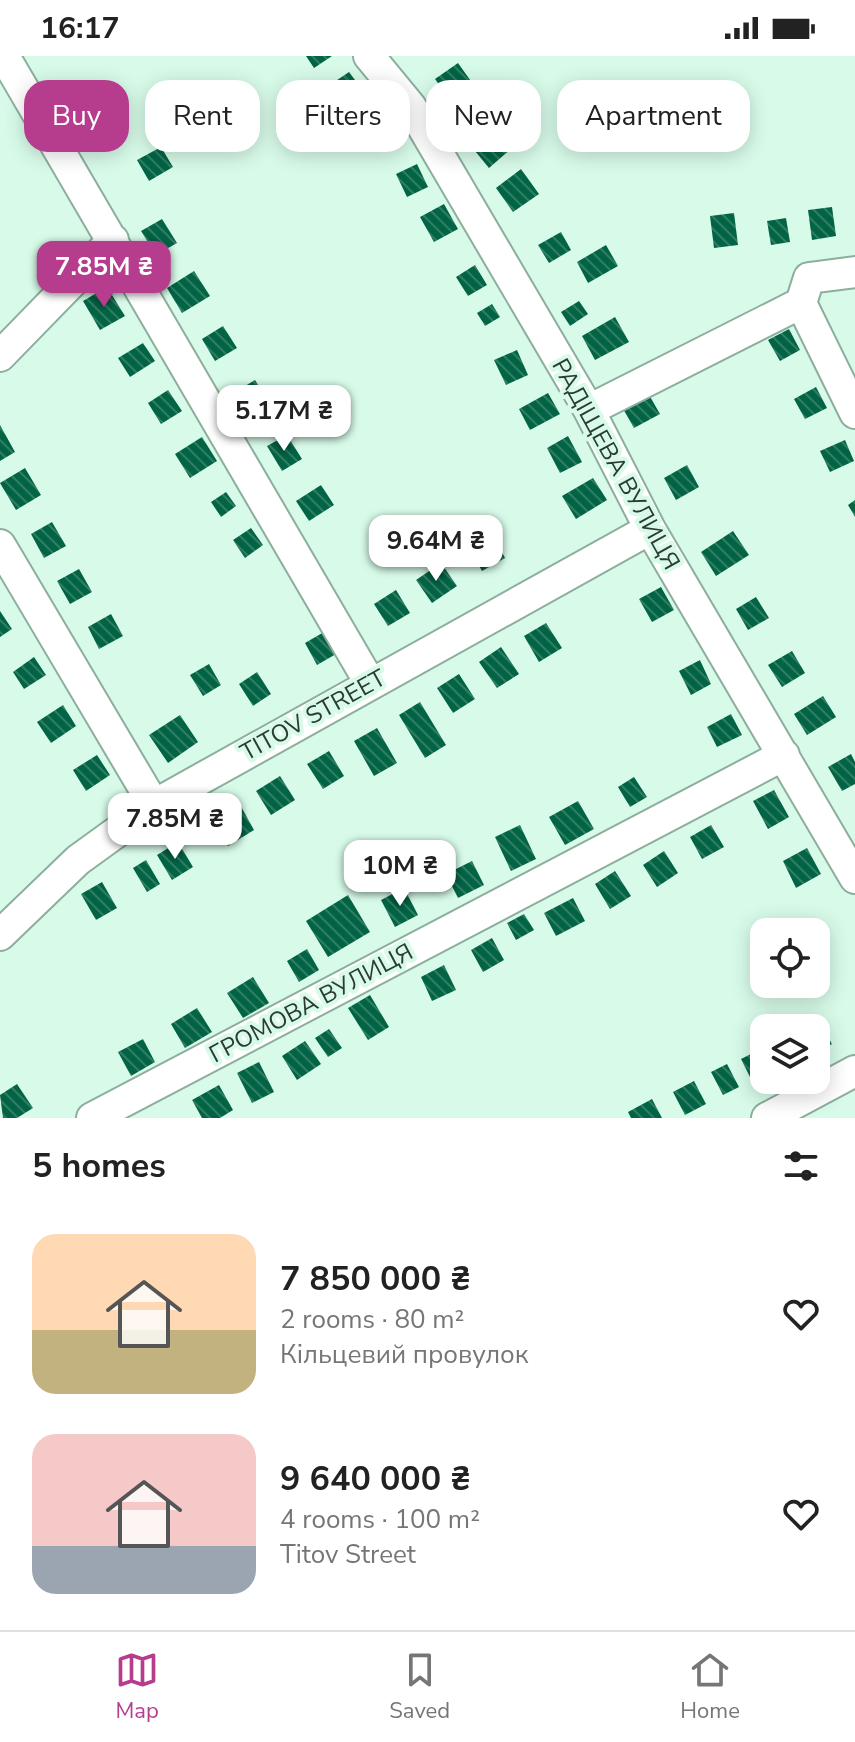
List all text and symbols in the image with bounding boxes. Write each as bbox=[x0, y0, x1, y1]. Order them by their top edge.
text: 16:17 bbox=[40, 8, 119, 49]
chip: Buy bbox=[24, 80, 129, 152]
chip: Rent bbox=[145, 80, 260, 152]
chip: Filters bbox=[276, 80, 410, 152]
chip: New bbox=[426, 80, 541, 152]
chip: Apartment bbox=[557, 80, 750, 152]
pin: 7.85M ₴ bbox=[30, 241, 178, 309]
text: 7.85M ₴ bbox=[55, 249, 153, 284]
street label: РАДІЩЕВА ВУЛИЦЯ bbox=[545, 353, 687, 575]
pin: 5.17M ₴ bbox=[210, 385, 358, 453]
text: 5.17M ₴ bbox=[235, 393, 333, 428]
pin: 9.64M ₴ bbox=[362, 515, 510, 583]
text: 9.64M ₴ bbox=[387, 523, 485, 558]
street label: TITOV STREET bbox=[235, 662, 392, 768]
pin: 7.85M ₴ bbox=[101, 793, 249, 861]
text: 7.85M ₴ bbox=[126, 801, 224, 836]
pin: 10M ₴ bbox=[344, 840, 456, 908]
text: 10M ₴ bbox=[362, 848, 438, 883]
map controls bbox=[750, 918, 830, 1094]
button: locate bbox=[750, 918, 830, 998]
street label: ГРОМОВА ВУЛИЦЯ bbox=[203, 936, 419, 1070]
button: layers bbox=[750, 1014, 830, 1094]
text: 5 homes bbox=[32, 1143, 166, 1189]
icon: filters bbox=[779, 1144, 823, 1188]
text: 7 850 000 ₴ bbox=[280, 1256, 471, 1302]
icon: home bbox=[96, 1266, 192, 1362]
icon: heart bbox=[779, 1292, 823, 1336]
text: 2 rooms · 80 m² bbox=[280, 1302, 464, 1337]
text: Кільцевий провулок bbox=[280, 1337, 528, 1372]
text: 9 640 000 ₴ bbox=[280, 1456, 471, 1502]
icon: home bbox=[96, 1466, 192, 1562]
icon: heart bbox=[779, 1492, 823, 1536]
text: 4 rooms · 100 m² bbox=[280, 1502, 480, 1537]
text: Titov Street bbox=[280, 1537, 416, 1572]
tab: Map bbox=[115, 1648, 159, 1726]
tab: Saved bbox=[389, 1648, 450, 1726]
tab: Home bbox=[680, 1648, 740, 1726]

